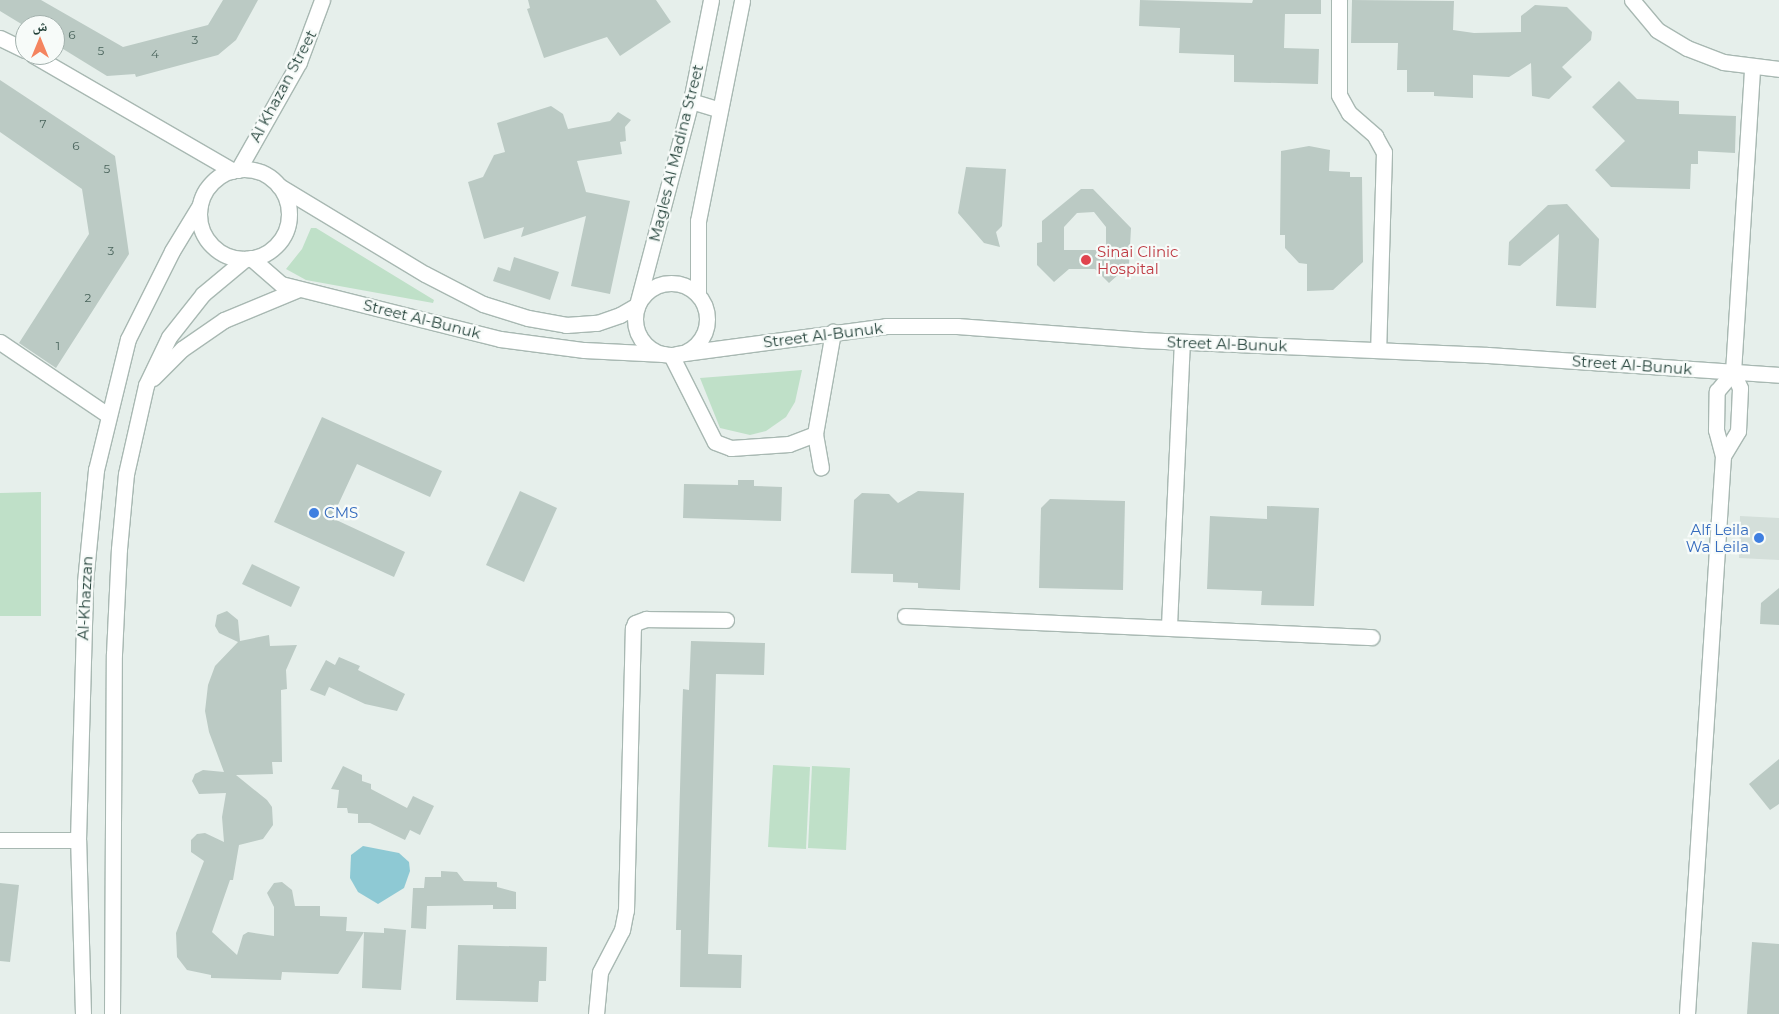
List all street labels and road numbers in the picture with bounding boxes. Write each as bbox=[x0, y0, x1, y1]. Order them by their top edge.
street label: Al Khazan Street bbox=[246, 27, 320, 145]
street label: Magles Al Madina Street bbox=[645, 62, 707, 244]
street label: Street Al-Bunuk bbox=[361, 296, 483, 342]
street label: Street Al-Bunuk bbox=[762, 319, 884, 351]
street label: Street Al-Bunuk bbox=[1167, 333, 1287, 355]
street label: Street Al-Bunuk bbox=[1571, 352, 1693, 378]
street label: Al-Khazzan bbox=[74, 555, 96, 641]

